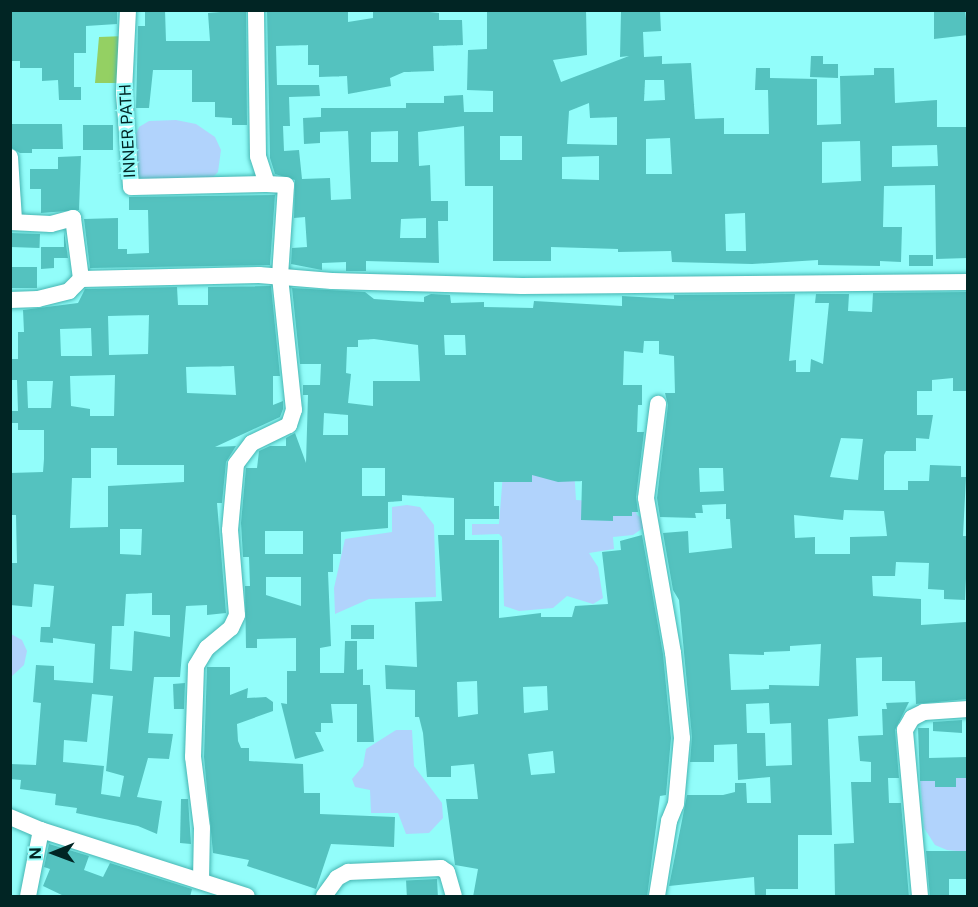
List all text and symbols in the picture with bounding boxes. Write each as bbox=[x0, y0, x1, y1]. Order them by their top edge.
street label: INNER PATH bbox=[116, 83, 140, 179]
north arrow bbox=[24, 823, 84, 883]
text: N bbox=[26, 847, 45, 860]

